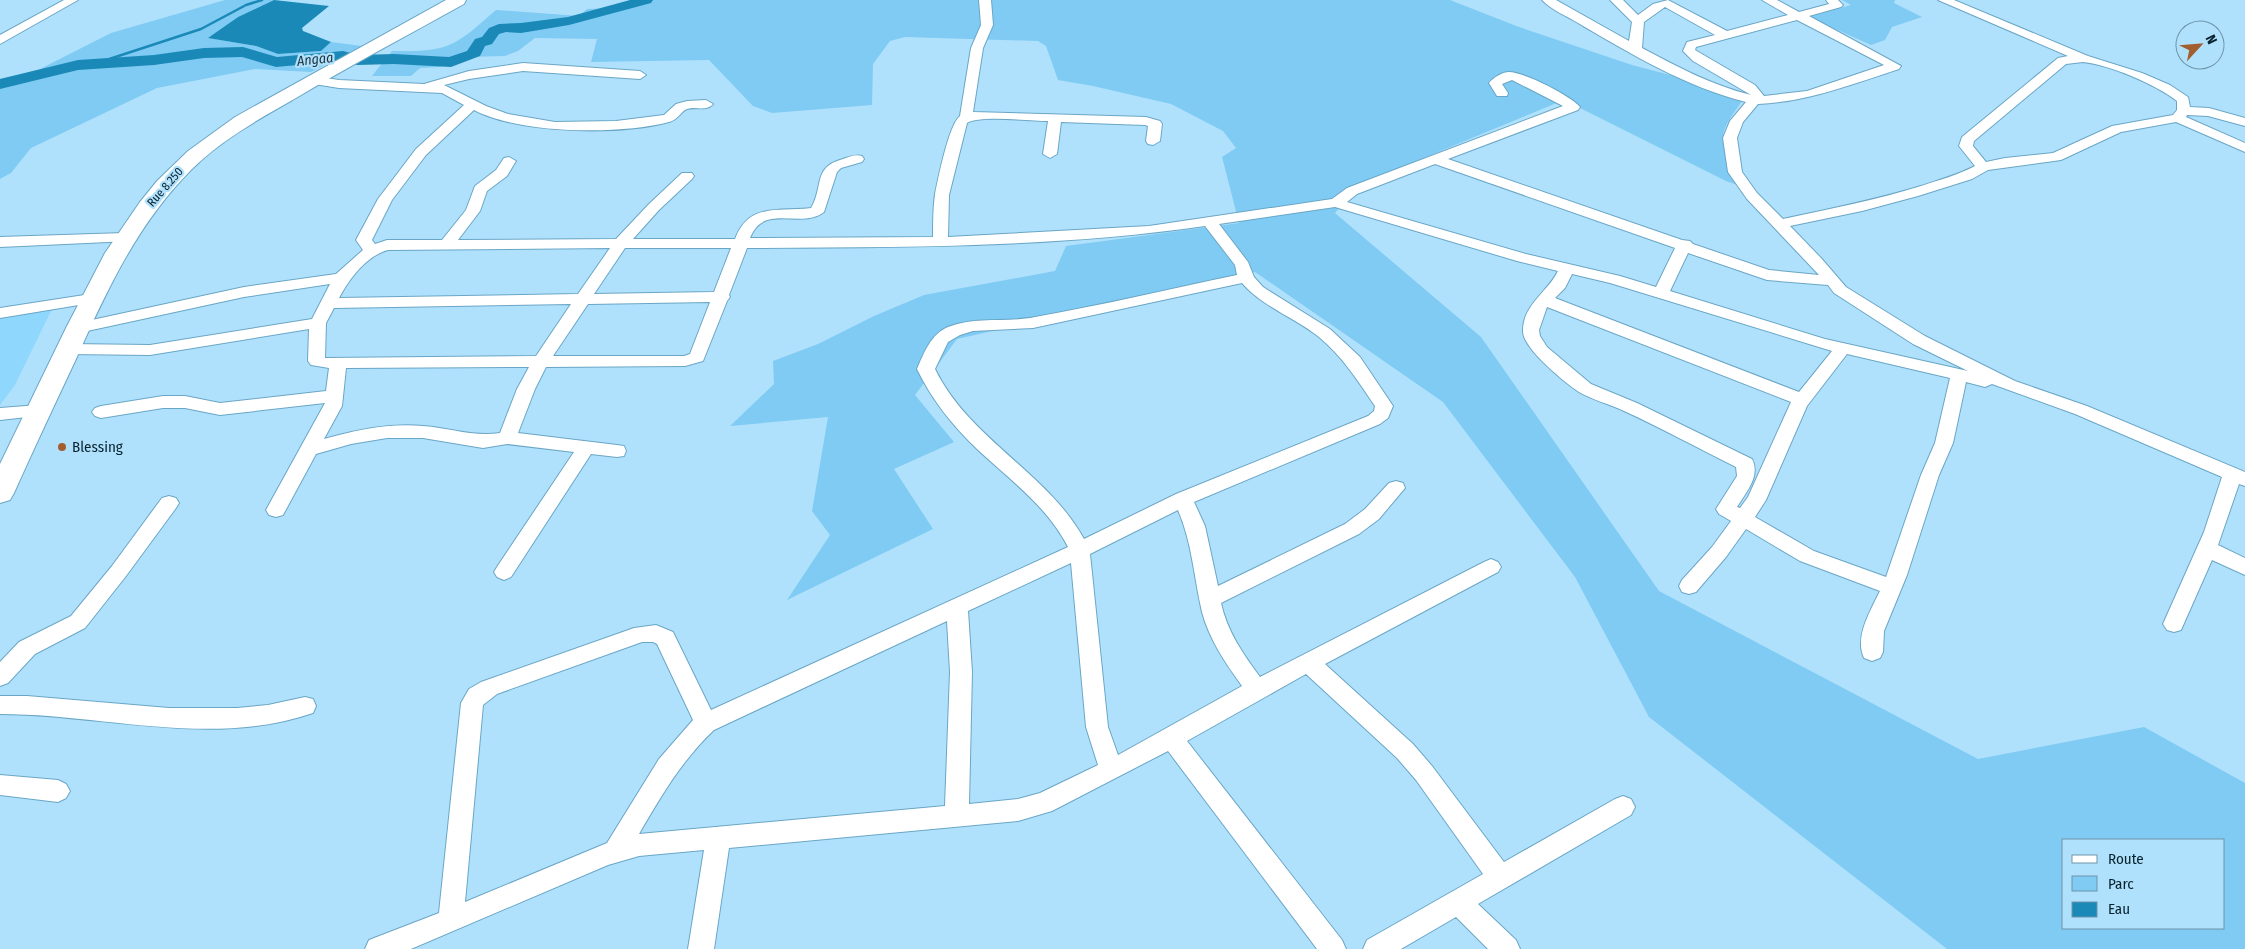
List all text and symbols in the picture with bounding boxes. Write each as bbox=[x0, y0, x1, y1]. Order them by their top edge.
north arrow bbox=[2175, 20, 2225, 70]
text: N bbox=[2202, 32, 2221, 47]
water label: Angaa bbox=[295, 49, 334, 70]
street label: Rue 8.250 bbox=[144, 165, 186, 209]
place label: Blessing bbox=[72, 438, 123, 456]
marker: Blessing bbox=[56, 441, 68, 453]
legend bbox=[2062, 839, 2225, 929]
text: Route bbox=[2108, 850, 2144, 868]
text: Parc bbox=[2108, 875, 2134, 893]
text: Eau bbox=[2108, 900, 2130, 918]

